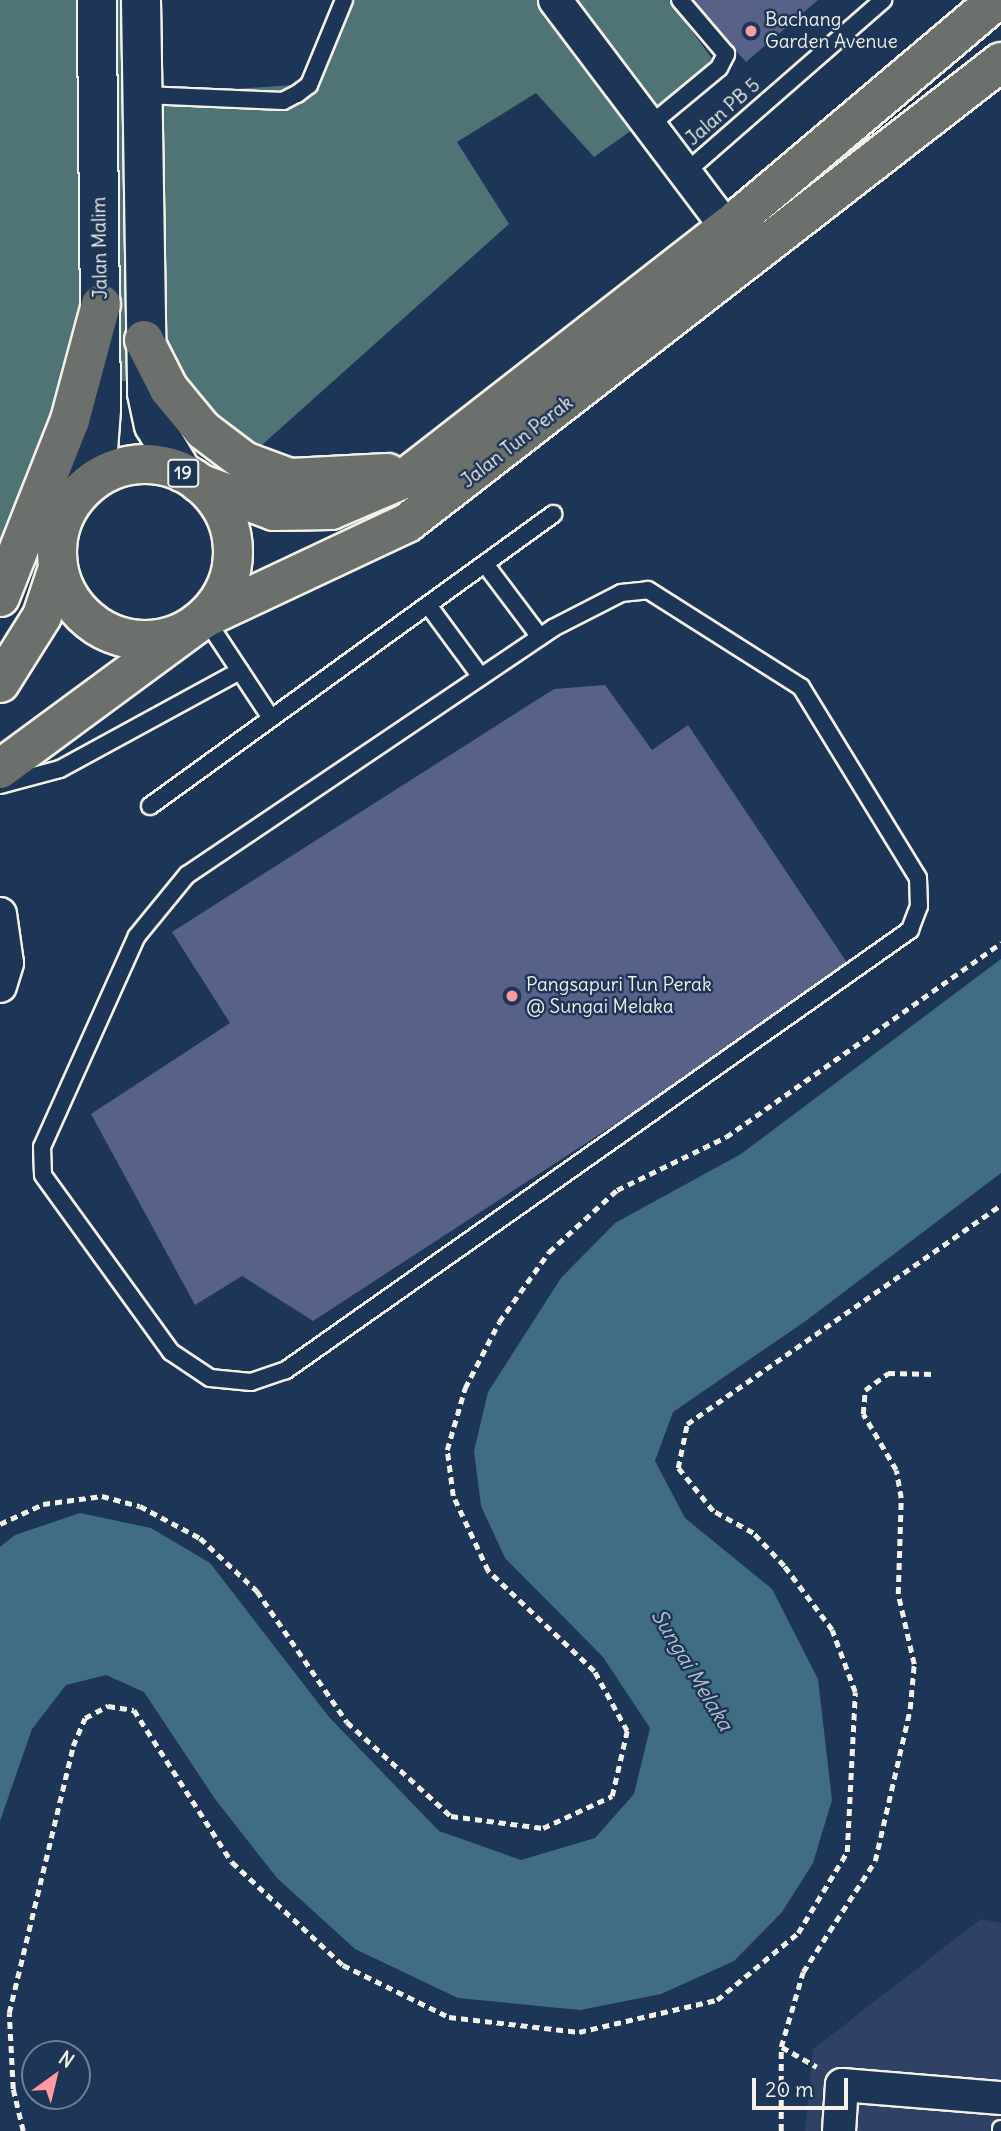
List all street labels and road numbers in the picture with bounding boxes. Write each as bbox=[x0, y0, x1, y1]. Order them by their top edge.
street label: Jalan PB 5 bbox=[681, 74, 765, 150]
street label: Jalan Malim bbox=[88, 197, 112, 299]
street label: Jalan Tun Perak bbox=[457, 391, 577, 493]
road number: 19 bbox=[167, 458, 199, 488]

